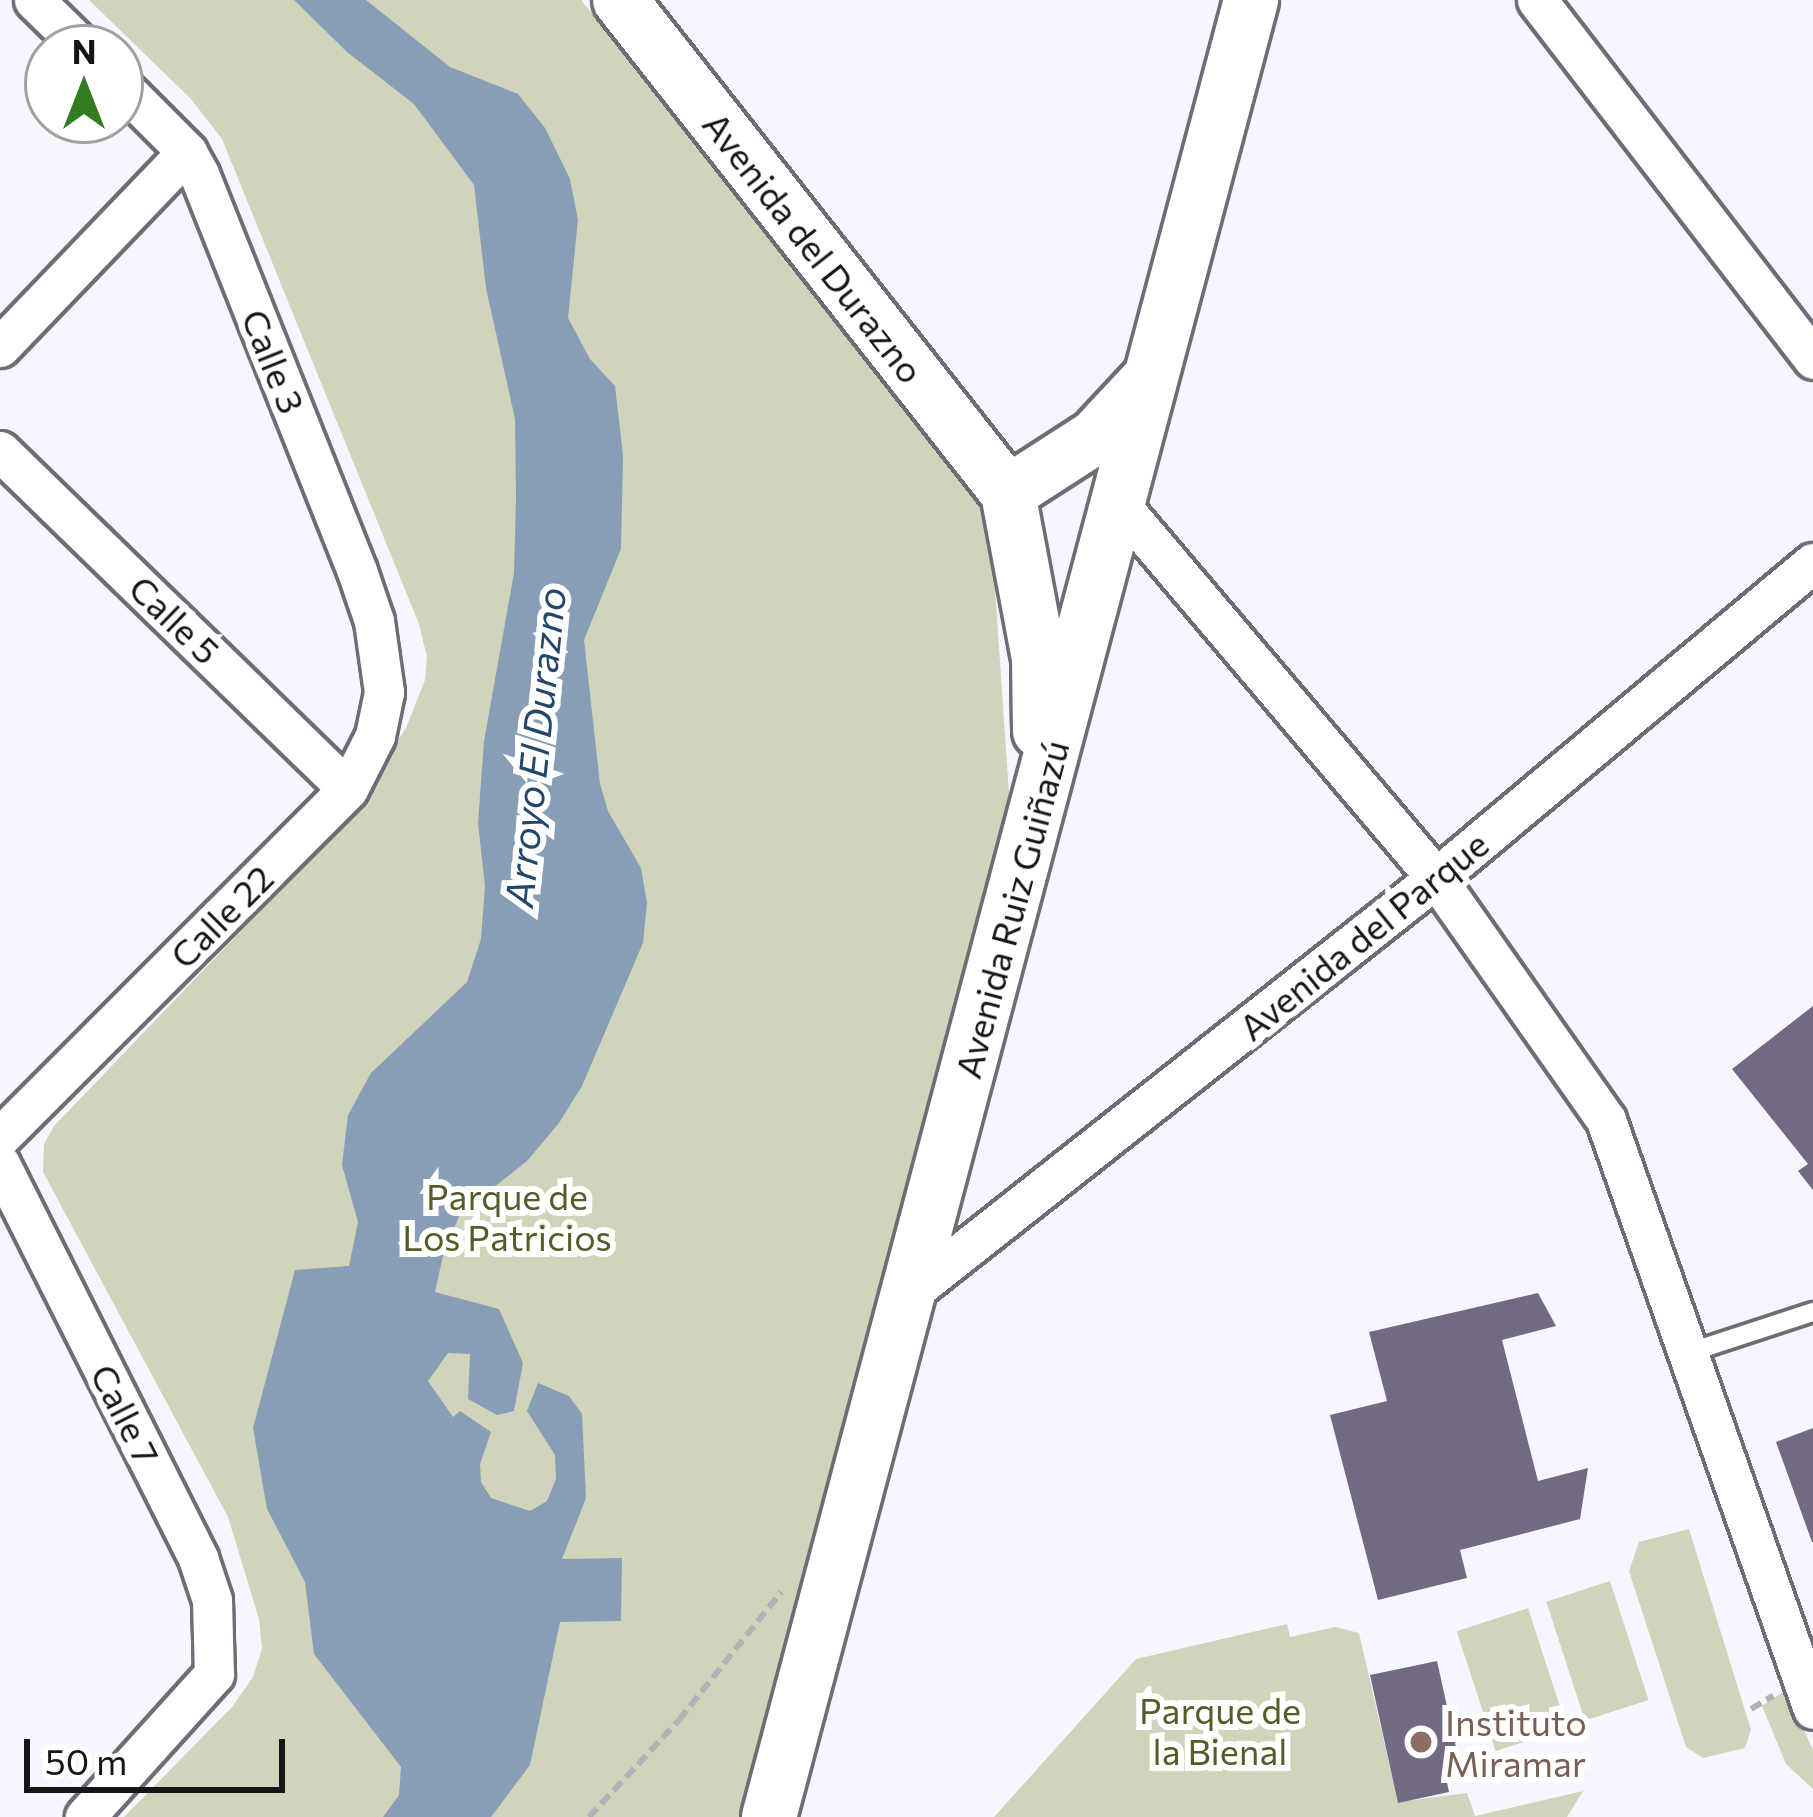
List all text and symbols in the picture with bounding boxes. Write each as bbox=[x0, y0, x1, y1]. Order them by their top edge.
north arrow bbox=[24, 24, 144, 144]
text: N bbox=[72, 30, 96, 71]
street label: Avenida del Durazno bbox=[695, 103, 933, 391]
street label: Calle 3 bbox=[234, 303, 314, 419]
street label: Calle 5 bbox=[121, 566, 229, 672]
water label: Arroyo El Durazno bbox=[494, 585, 574, 909]
street label: Avenida Ruiz Guiñazú bbox=[945, 735, 1077, 1083]
street label: Avenida del Parque bbox=[1230, 821, 1496, 1049]
street label: Calle 22 bbox=[161, 856, 281, 976]
park label: Parque de Los Patricios bbox=[402, 1173, 612, 1258]
street label: Calle 7 bbox=[83, 1357, 169, 1471]
park label: Parque de la Bienal bbox=[1139, 1687, 1301, 1772]
place label: Instituto Miramar bbox=[1445, 1699, 1587, 1784]
scale bar bbox=[30, 1715, 291, 1789]
marker: Instituto Miramar bbox=[1408, 1729, 1434, 1755]
text: 50 m bbox=[45, 1738, 127, 1782]

